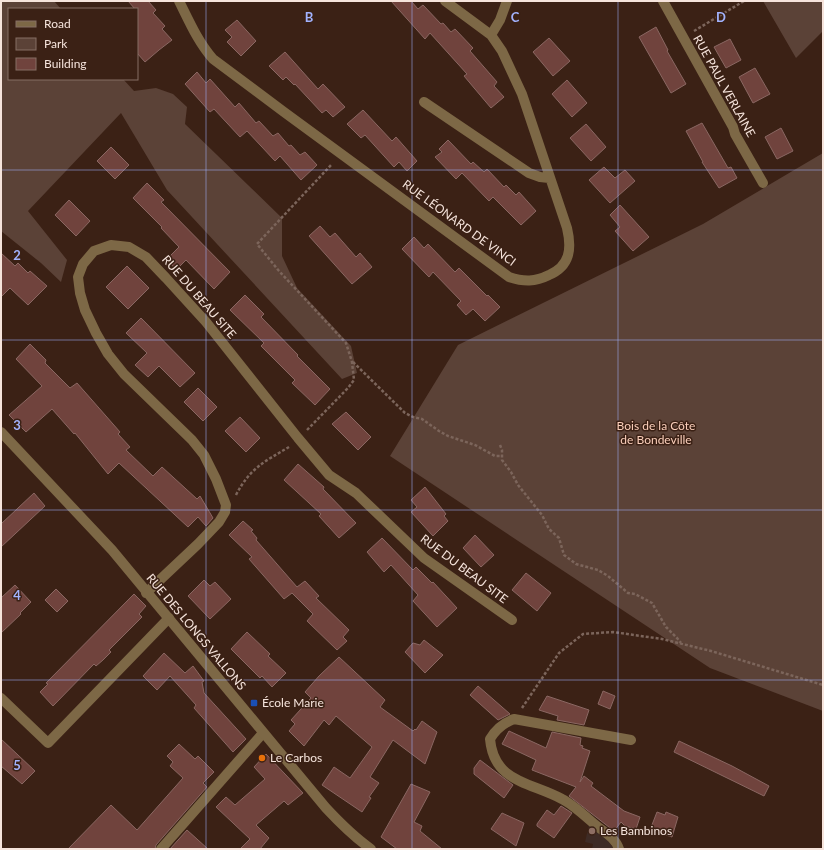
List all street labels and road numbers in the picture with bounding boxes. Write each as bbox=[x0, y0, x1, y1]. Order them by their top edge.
street label: RUE PAUL VERLAINE bbox=[690, 32, 759, 139]
street label: RUE LÉONARD DE VINCI bbox=[400, 176, 519, 269]
street label: RUE DU BEAU SITE bbox=[159, 252, 240, 342]
street label: RUE DU BEAU SITE bbox=[418, 531, 511, 606]
street label: RUE DES LONGS VALLONS bbox=[143, 570, 249, 693]

